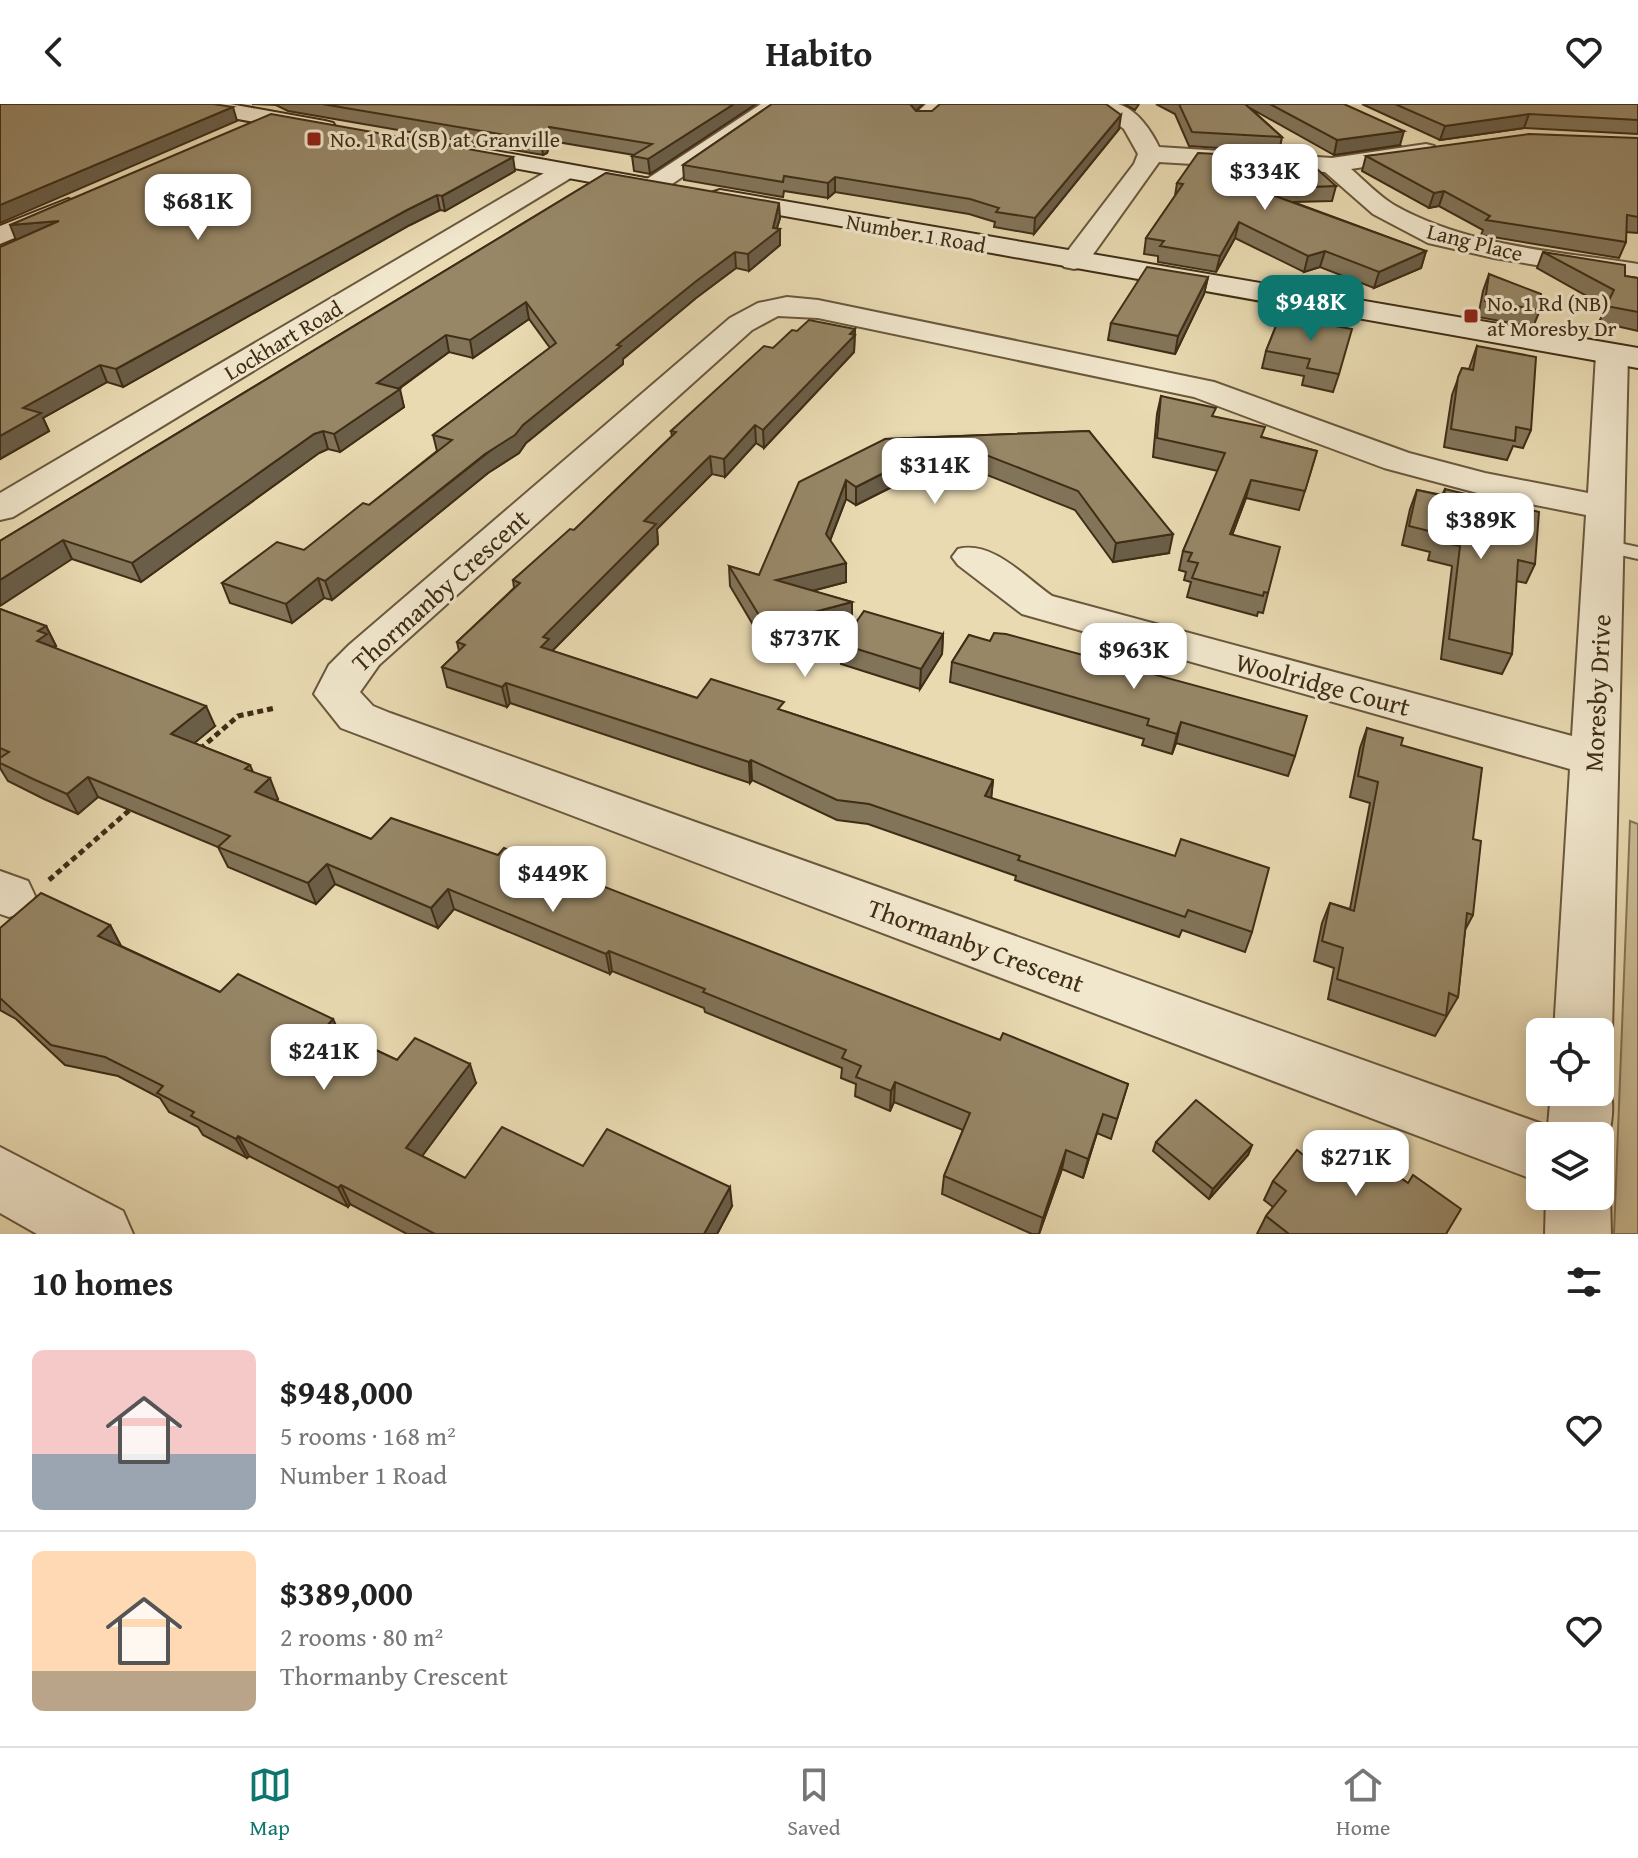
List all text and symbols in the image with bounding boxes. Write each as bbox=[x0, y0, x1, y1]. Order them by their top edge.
text: Habito bbox=[765, 26, 873, 79]
icon: back bbox=[32, 30, 76, 74]
icon: heart bbox=[1562, 30, 1606, 74]
place label: No. 1 Rd (SB) at Granville bbox=[330, 123, 560, 155]
marker: No. 1 Rd (SB) at Granville bbox=[305, 130, 323, 148]
pin: $334K bbox=[1209, 144, 1321, 212]
text: $334K bbox=[1230, 150, 1300, 189]
pin: $681K bbox=[142, 174, 254, 242]
text: $681K bbox=[163, 180, 233, 219]
street label: Number 1 Road bbox=[844, 205, 989, 261]
street label: Lang Place bbox=[1424, 215, 1526, 269]
pin: $948K bbox=[1255, 275, 1367, 343]
text: $948K bbox=[1276, 281, 1346, 320]
place label: No. 1 Rd (NB) at Moresby Dr bbox=[1487, 287, 1617, 344]
street label: Lockhart Road bbox=[218, 292, 348, 388]
marker: No. 1 Rd (NB) at Moresby Dr bbox=[1462, 307, 1480, 325]
pin: $314K bbox=[879, 438, 991, 506]
text: $314K bbox=[900, 444, 970, 483]
pin: $389K bbox=[1425, 493, 1537, 561]
street label: Thormanby Crescent bbox=[342, 499, 538, 681]
text: $389K bbox=[1446, 499, 1516, 538]
pin: $737K bbox=[749, 611, 861, 679]
street label: Moresby Drive bbox=[1573, 613, 1621, 773]
text: $737K bbox=[770, 617, 840, 656]
pin: $963K bbox=[1078, 623, 1190, 691]
text: $963K bbox=[1099, 629, 1169, 668]
street label: Woolridge Court bbox=[1231, 642, 1415, 726]
pin: $449K bbox=[497, 846, 609, 914]
text: $449K bbox=[518, 852, 588, 891]
street label: Thormanby Crescent bbox=[862, 888, 1090, 1002]
map controls bbox=[1526, 1018, 1614, 1210]
button: locate bbox=[1526, 1018, 1614, 1106]
pin: $241K bbox=[268, 1024, 380, 1092]
text: $241K bbox=[289, 1030, 359, 1069]
button: layers bbox=[1526, 1122, 1614, 1210]
pin: $271K bbox=[1300, 1130, 1412, 1198]
text: $271K bbox=[1321, 1136, 1391, 1175]
text: 10 homes bbox=[32, 1258, 173, 1307]
icon: filters bbox=[1562, 1260, 1606, 1304]
text: $948,000 bbox=[280, 1367, 413, 1416]
icon: home bbox=[96, 1382, 192, 1478]
icon: heart bbox=[1562, 1408, 1606, 1452]
text: 5 rooms · 168 m² bbox=[280, 1416, 456, 1455]
text: Number 1 Road bbox=[280, 1455, 447, 1494]
text: $389,000 bbox=[280, 1568, 413, 1617]
icon: home bbox=[96, 1583, 192, 1679]
icon: heart bbox=[1562, 1609, 1606, 1653]
text: 2 rooms · 80 m² bbox=[280, 1617, 443, 1656]
text: Thormanby Crescent bbox=[280, 1656, 508, 1695]
tab: Map bbox=[248, 1763, 292, 1843]
tab: Saved bbox=[787, 1763, 841, 1843]
tab: Home bbox=[1336, 1763, 1390, 1843]

